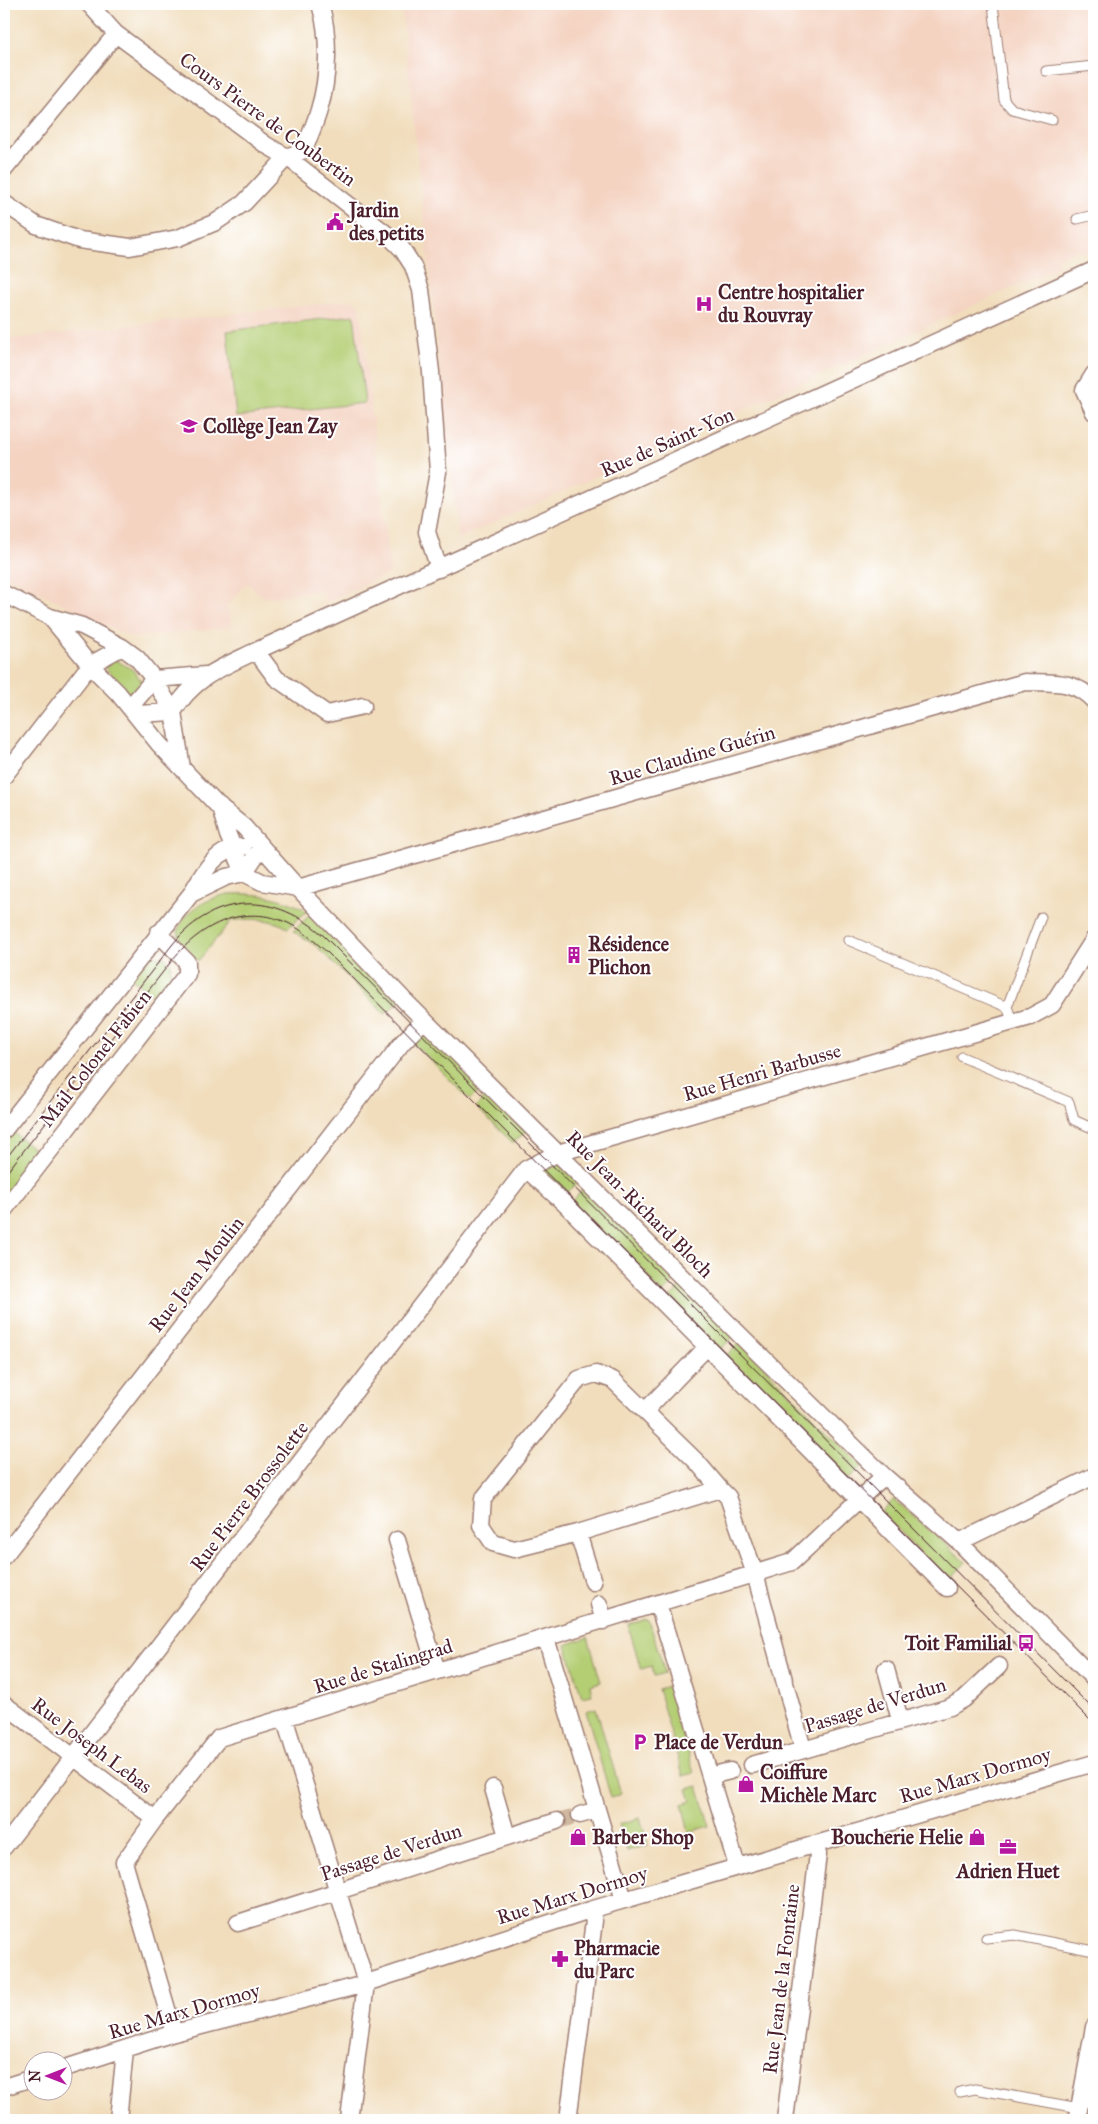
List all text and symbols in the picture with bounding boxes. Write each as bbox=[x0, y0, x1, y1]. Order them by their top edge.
street label: Cours Pierre de Coubertin bbox=[175, 47, 361, 191]
place label: Jardin des petits bbox=[346, 198, 425, 246]
public building icon: Jardin des petits bbox=[325, 212, 345, 232]
place label: Centre hospitalier du Rouvray bbox=[718, 280, 864, 328]
hospital icon: Centre hospitalier du Rouvray bbox=[694, 294, 714, 314]
street label: Rue de Saint-Yon bbox=[596, 402, 738, 482]
place label: Collège Jean Zay bbox=[203, 414, 339, 440]
school or university icon: Collège Jean Zay bbox=[179, 416, 199, 436]
street label: Rue Claudine Guérin bbox=[606, 720, 778, 790]
place label: Résidence Plichon bbox=[588, 932, 670, 979]
building icon: Résidence Plichon bbox=[564, 945, 584, 965]
street label: Mail Colonel Fabien bbox=[34, 984, 156, 1131]
street label: Rue Henri Barbusse bbox=[680, 1038, 844, 1106]
street label: Rue Jean-Richard Bloch bbox=[561, 1125, 719, 1283]
street label: Rue Jean Moulin bbox=[144, 1211, 249, 1337]
street label: Rue Pierre Brossolette bbox=[185, 1416, 313, 1576]
place label: Toit Familial bbox=[904, 1631, 1013, 1655]
street label: Rue de Stalingrad bbox=[311, 1633, 456, 1699]
bus stop icon: Toit Familial bbox=[1016, 1633, 1036, 1653]
street label: Passage de Verdun bbox=[801, 1672, 949, 1739]
street label: Rue Joseph Lebas bbox=[26, 1692, 157, 1799]
place label: Place de Verdun bbox=[654, 1730, 783, 1754]
parking icon: Place de Verdun bbox=[630, 1732, 650, 1752]
street label: Rue Marx Dormoy bbox=[896, 1742, 1054, 1808]
place label: Coiffure Michèle Marc bbox=[760, 1760, 877, 1807]
shop icon: Coiffure Michèle Marc bbox=[736, 1774, 756, 1794]
street label: Passage de Verdun bbox=[317, 1818, 465, 1887]
place label: Barber Shop bbox=[592, 1825, 694, 1850]
place label: Boucherie Helie bbox=[831, 1825, 964, 1849]
shop icon: Barber Shop bbox=[568, 1827, 588, 1847]
shop icon: Boucherie Helie bbox=[967, 1827, 987, 1847]
office icon: Adrien Huet bbox=[998, 1837, 1018, 1857]
place label: Adrien Huet bbox=[955, 1859, 1060, 1883]
street label: Rue Marx Dormoy bbox=[494, 1860, 651, 1929]
street label: Rue Jean de la Fontaine bbox=[757, 1883, 806, 2076]
place label: Pharmacie du Parc bbox=[574, 1936, 661, 1983]
pharmacy icon: Pharmacie du Parc bbox=[550, 1949, 570, 1969]
street label: Rue Marx Dormoy bbox=[105, 1978, 263, 2044]
north arrow bbox=[22, 2052, 72, 2102]
text: N bbox=[27, 2070, 44, 2082]

